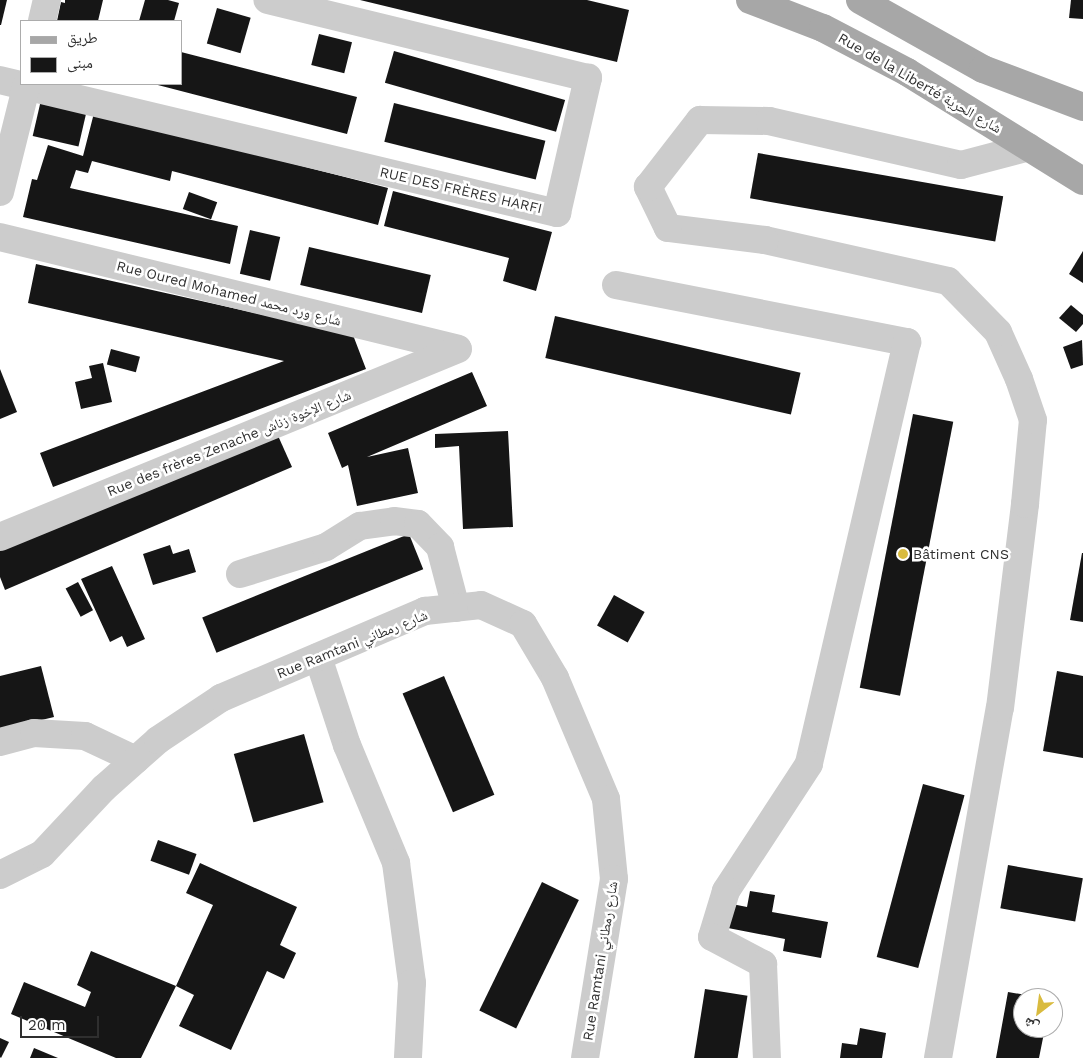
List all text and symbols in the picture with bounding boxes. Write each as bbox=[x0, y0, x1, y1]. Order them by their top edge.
legend bbox=[20, 20, 182, 85]
text: طريق bbox=[67, 29, 98, 47]
street label: Rue de la Liberté شارع الحرية bbox=[835, 29, 1005, 137]
text: مبنى bbox=[67, 54, 93, 72]
street label: RUE DES FRÈRES HARFI bbox=[378, 163, 544, 217]
street label: Rue Oured Mohamed شارع ورد محمد bbox=[115, 257, 343, 329]
street label: Rue des frères Zenache شارع الإخوة زناش bbox=[104, 386, 354, 500]
place label: Bâtiment CNS bbox=[913, 546, 1009, 562]
marker: Bâtiment CNS bbox=[897, 548, 909, 560]
street label: Rue Ramtani شارع رمطاني bbox=[274, 606, 430, 682]
street label: Rue Ramtani شارع رمطاني bbox=[579, 880, 621, 1042]
north arrow bbox=[1013, 988, 1063, 1038]
scale bar bbox=[22, 1006, 101, 1038]
text: ش bbox=[1021, 1014, 1041, 1036]
text: 20 m bbox=[28, 1016, 66, 1034]

